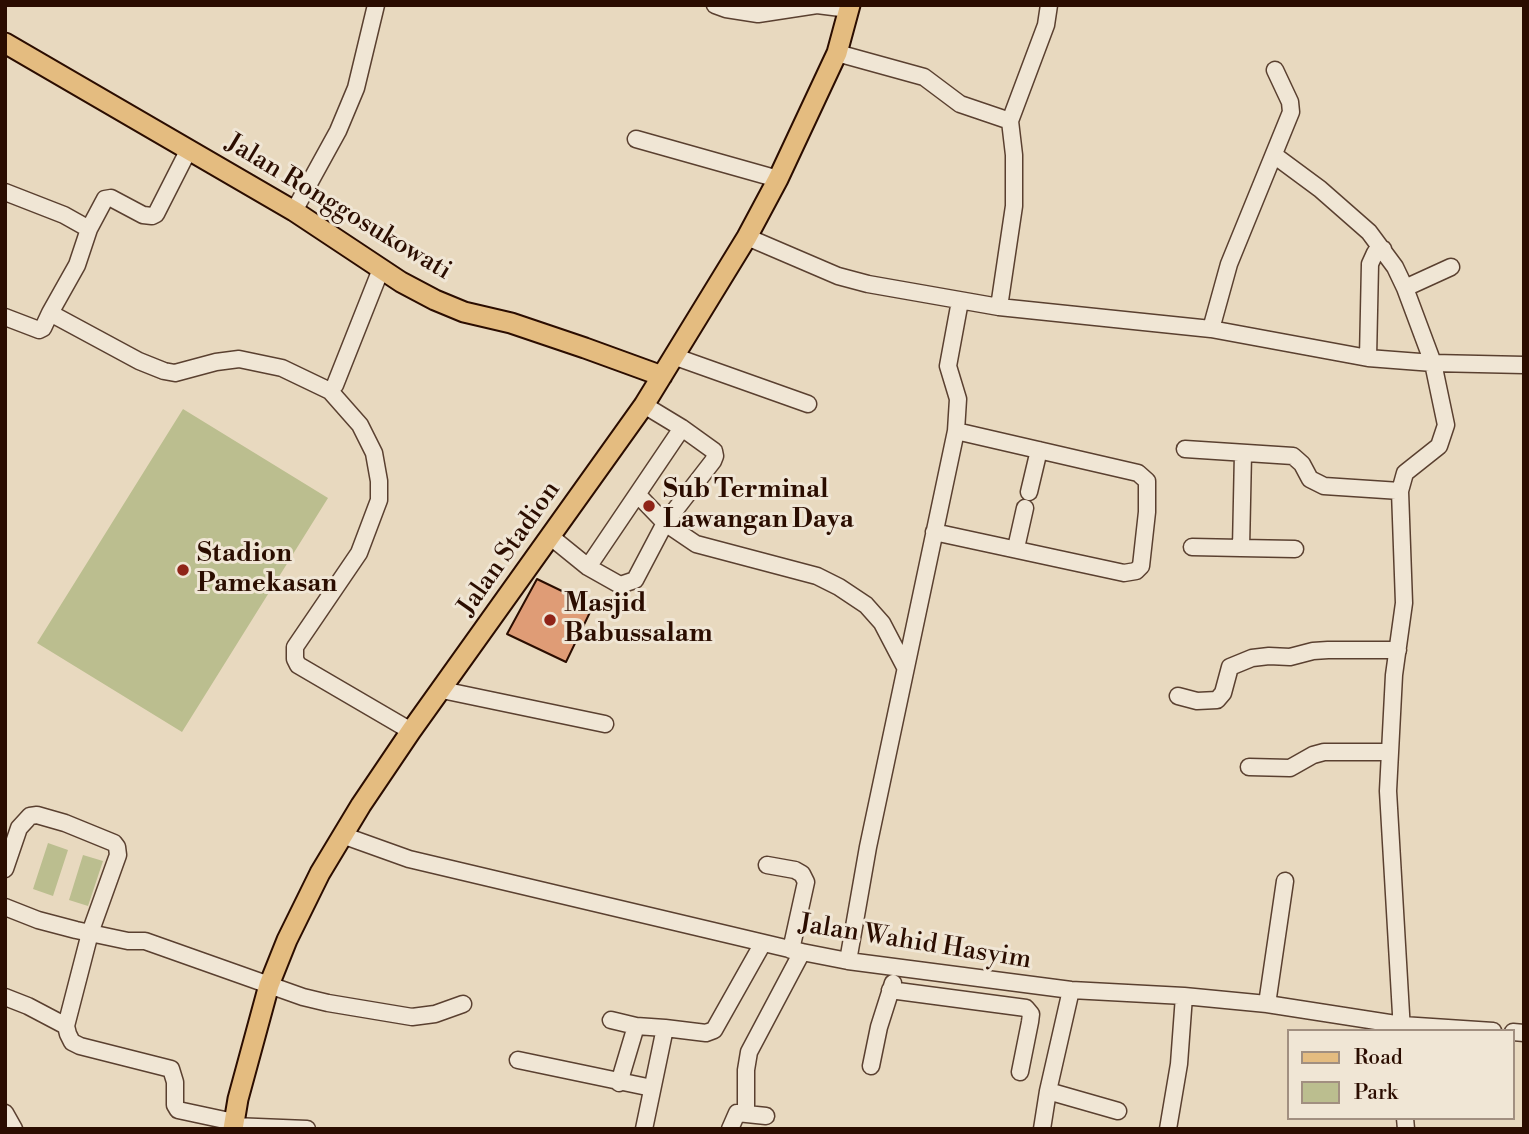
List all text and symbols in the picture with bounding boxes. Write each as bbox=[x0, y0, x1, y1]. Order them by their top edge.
street label: Jalan Ronggosukowati bbox=[219, 128, 457, 288]
place label: Sub Terminal Lawangan Daya bbox=[663, 475, 854, 536]
street label: Jalan Stadion bbox=[452, 476, 568, 622]
marker: Sub Terminal Lawangan Daya bbox=[641, 498, 657, 514]
place label: Stadion Pamekasan bbox=[197, 539, 337, 600]
marker: Stadion Pamekasan bbox=[175, 562, 191, 578]
place label: Masjid Babussalam bbox=[564, 589, 713, 650]
marker: Masjid Babussalam bbox=[542, 612, 558, 628]
street label: Jalan Wahid Hasyim bbox=[796, 909, 1034, 977]
legend bbox=[1288, 1029, 1515, 1120]
text: Road bbox=[1354, 1045, 1403, 1071]
text: Park bbox=[1354, 1080, 1398, 1106]

